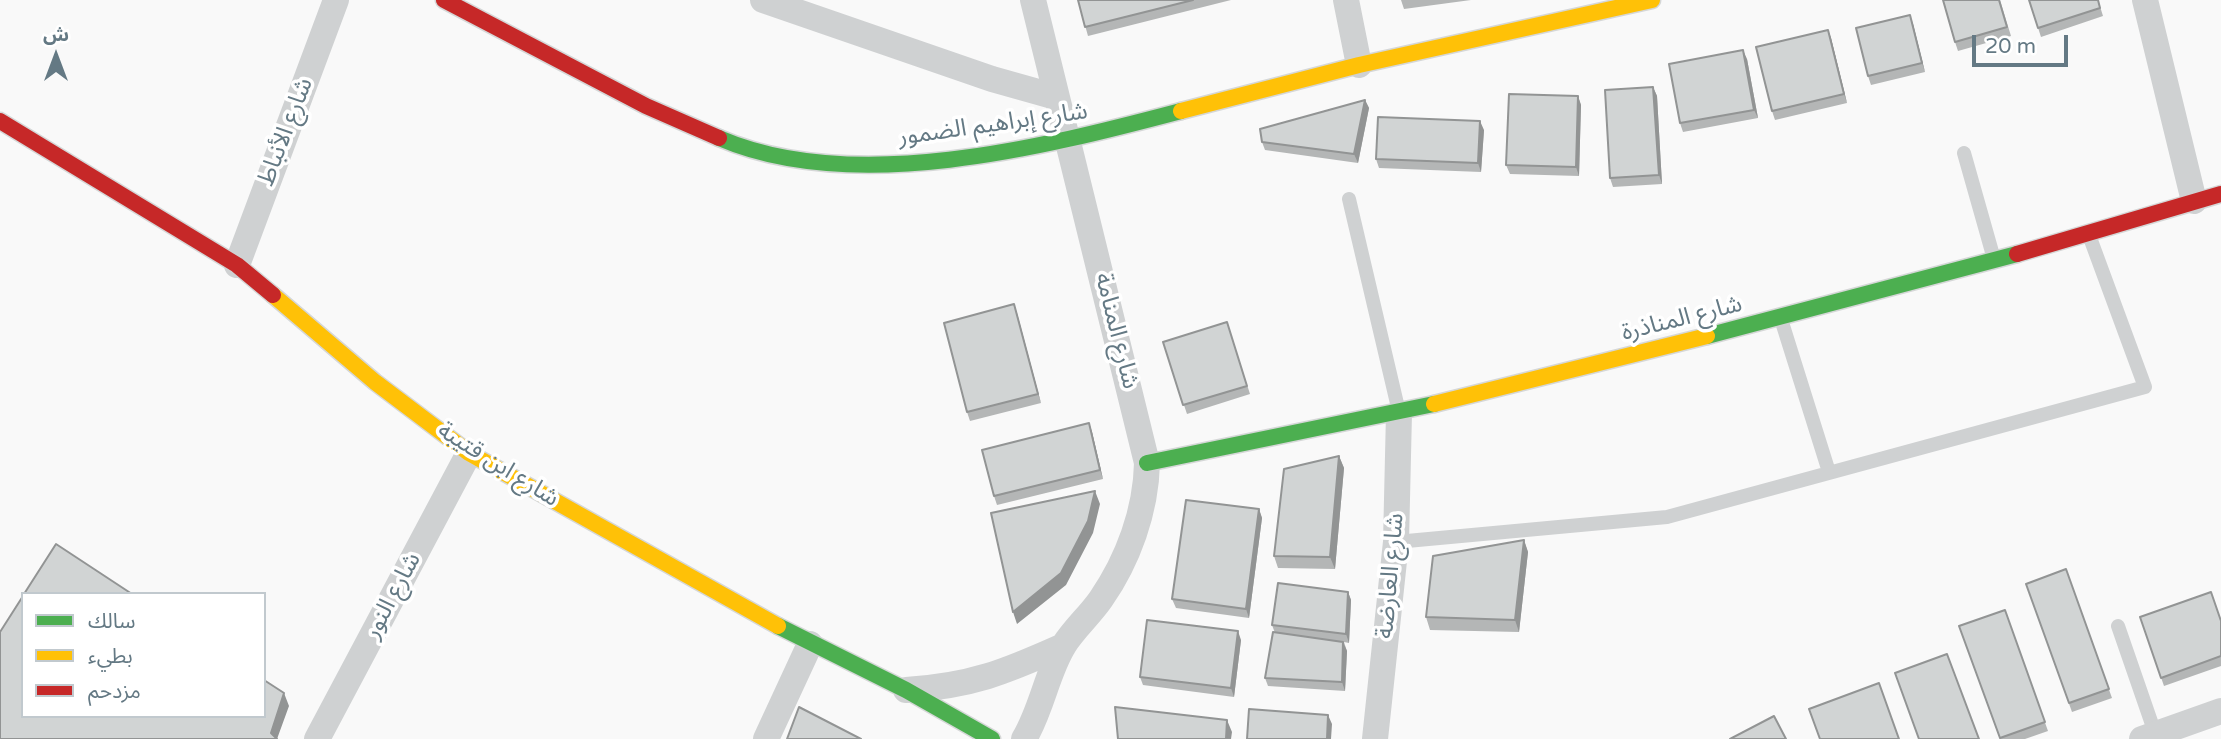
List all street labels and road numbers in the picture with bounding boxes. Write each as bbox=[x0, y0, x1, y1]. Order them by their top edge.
street label: شارع الأنباط bbox=[252, 74, 320, 190]
street label: شارع إبراهيم الضمور bbox=[896, 97, 1090, 153]
street label: شارع المنامة bbox=[1088, 270, 1144, 392]
street label: شارع المناذرة bbox=[1619, 290, 1745, 348]
street label: شارع ابن قتيبة bbox=[432, 416, 564, 514]
street label: شارع العارضة bbox=[1371, 512, 1411, 640]
street label: شارع النور bbox=[358, 548, 428, 644]

